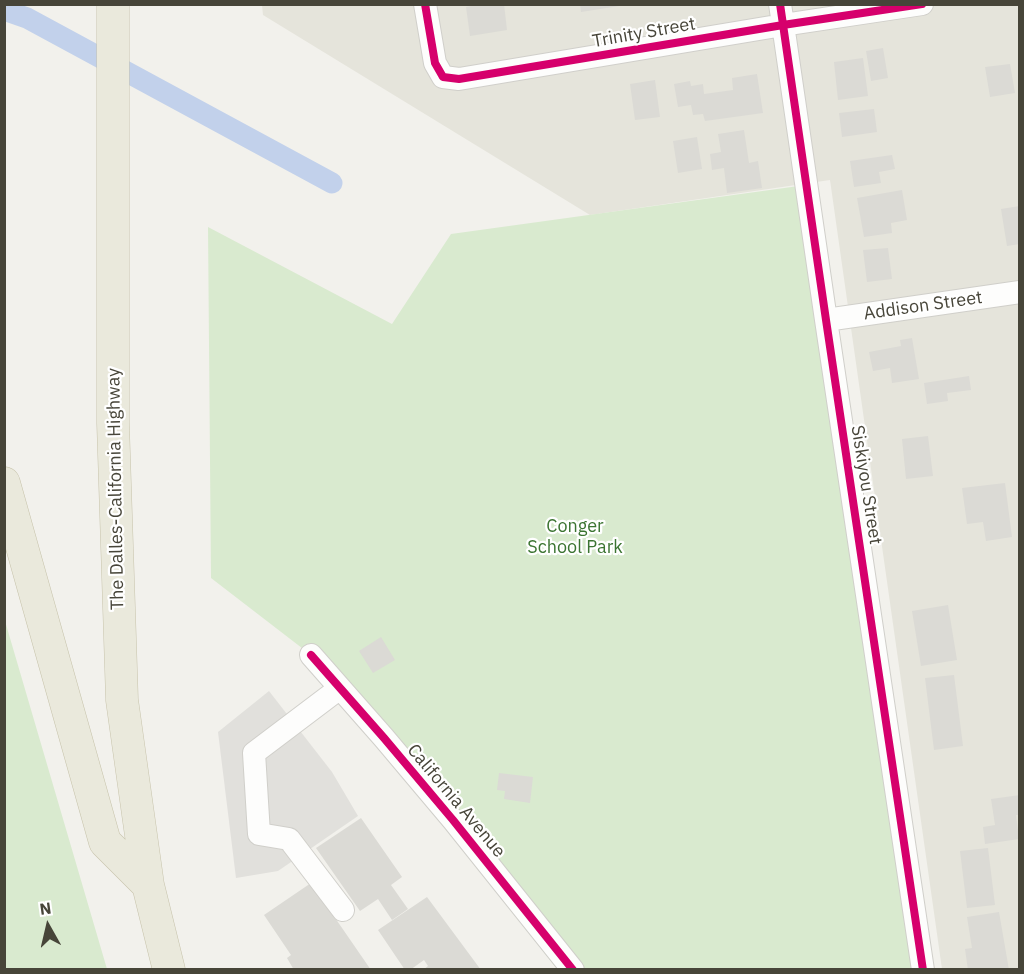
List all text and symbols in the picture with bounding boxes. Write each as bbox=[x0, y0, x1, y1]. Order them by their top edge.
street label: Trinity Street bbox=[591, 13, 697, 53]
street label: Addison Street bbox=[862, 287, 984, 325]
street label: The Dalles-California Highway bbox=[103, 368, 129, 610]
street label: Siskiyou Street bbox=[846, 424, 886, 546]
park label: Conger School Park bbox=[527, 516, 623, 558]
street label: California Avenue bbox=[402, 740, 510, 862]
north arrow bbox=[18, 896, 78, 956]
text: N bbox=[38, 897, 53, 919]

